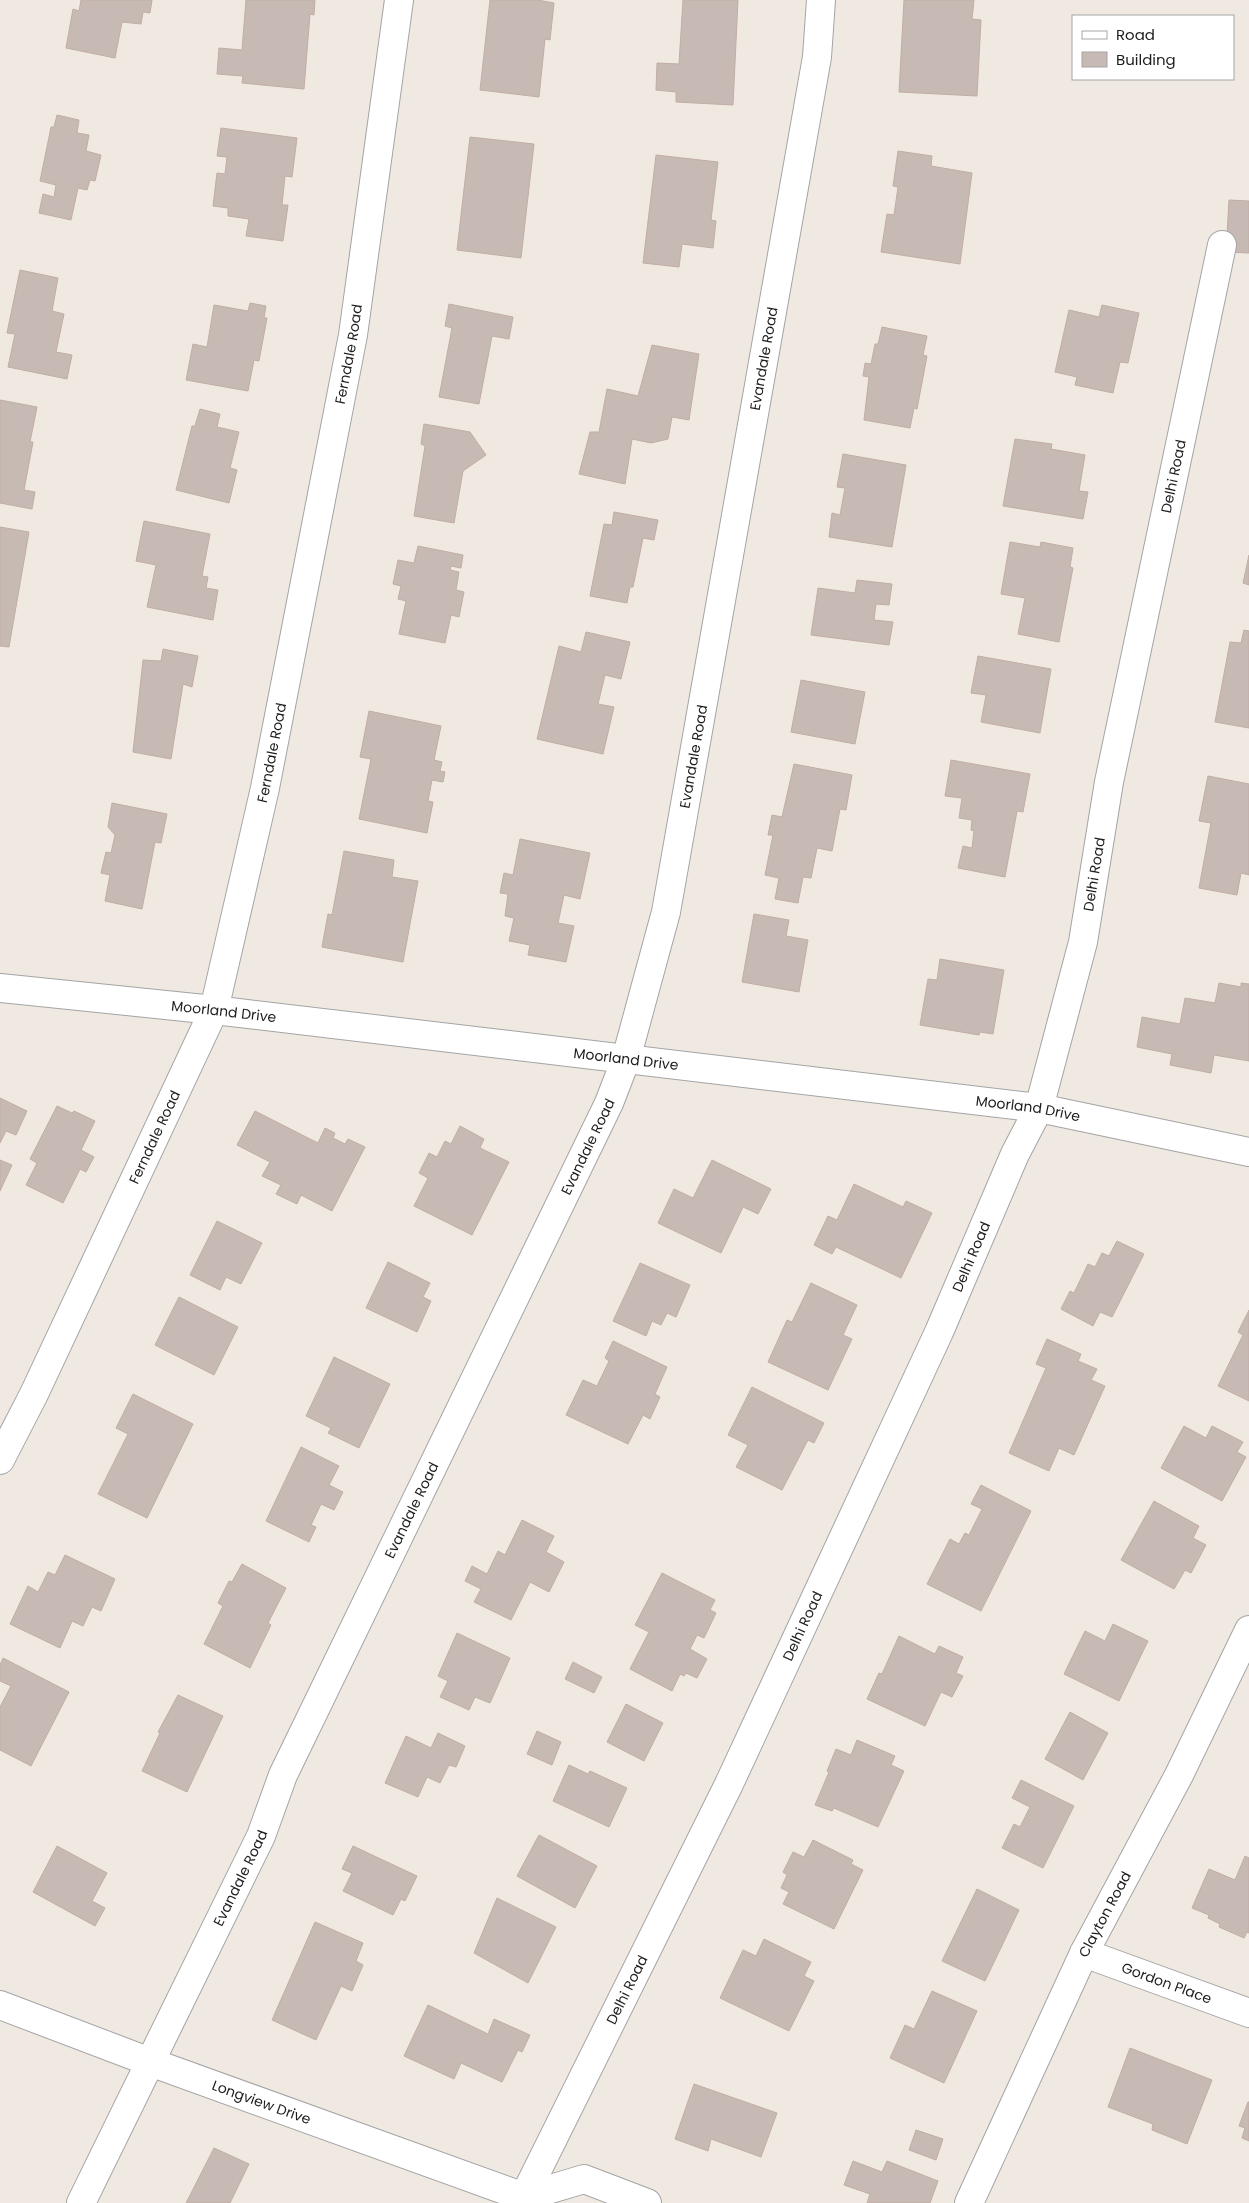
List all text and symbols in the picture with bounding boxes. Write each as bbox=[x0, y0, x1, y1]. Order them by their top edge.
legend bbox=[1072, 15, 1234, 80]
text: Road bbox=[1116, 24, 1155, 45]
text: Building bbox=[1116, 49, 1176, 70]
street label: Ferndale Road bbox=[330, 303, 367, 406]
street label: Evandale Road bbox=[745, 305, 783, 412]
street label: Delhi Road bbox=[1156, 438, 1191, 515]
street label: Ferndale Road bbox=[252, 701, 291, 805]
street label: Evandale Road bbox=[675, 703, 712, 810]
street label: Delhi Road bbox=[1078, 836, 1110, 913]
street label: Moorland Drive bbox=[170, 996, 278, 1027]
street label: Moorland Drive bbox=[572, 1043, 680, 1075]
street label: Ferndale Road bbox=[124, 1087, 185, 1187]
street label: Moorland Drive bbox=[975, 1091, 1082, 1126]
street label: Evandale Road bbox=[556, 1095, 620, 1198]
street label: Delhi Road bbox=[947, 1219, 995, 1295]
street label: Evandale Road bbox=[380, 1459, 443, 1562]
street label: Delhi Road bbox=[778, 1588, 827, 1664]
street label: Evandale Road bbox=[208, 1827, 272, 1929]
street label: Clayton Road bbox=[1073, 1868, 1136, 1961]
street label: Delhi Road bbox=[601, 1952, 652, 2028]
street label: Gordon Place bbox=[1119, 1958, 1215, 2009]
street label: Longview Drive bbox=[209, 2075, 314, 2129]

